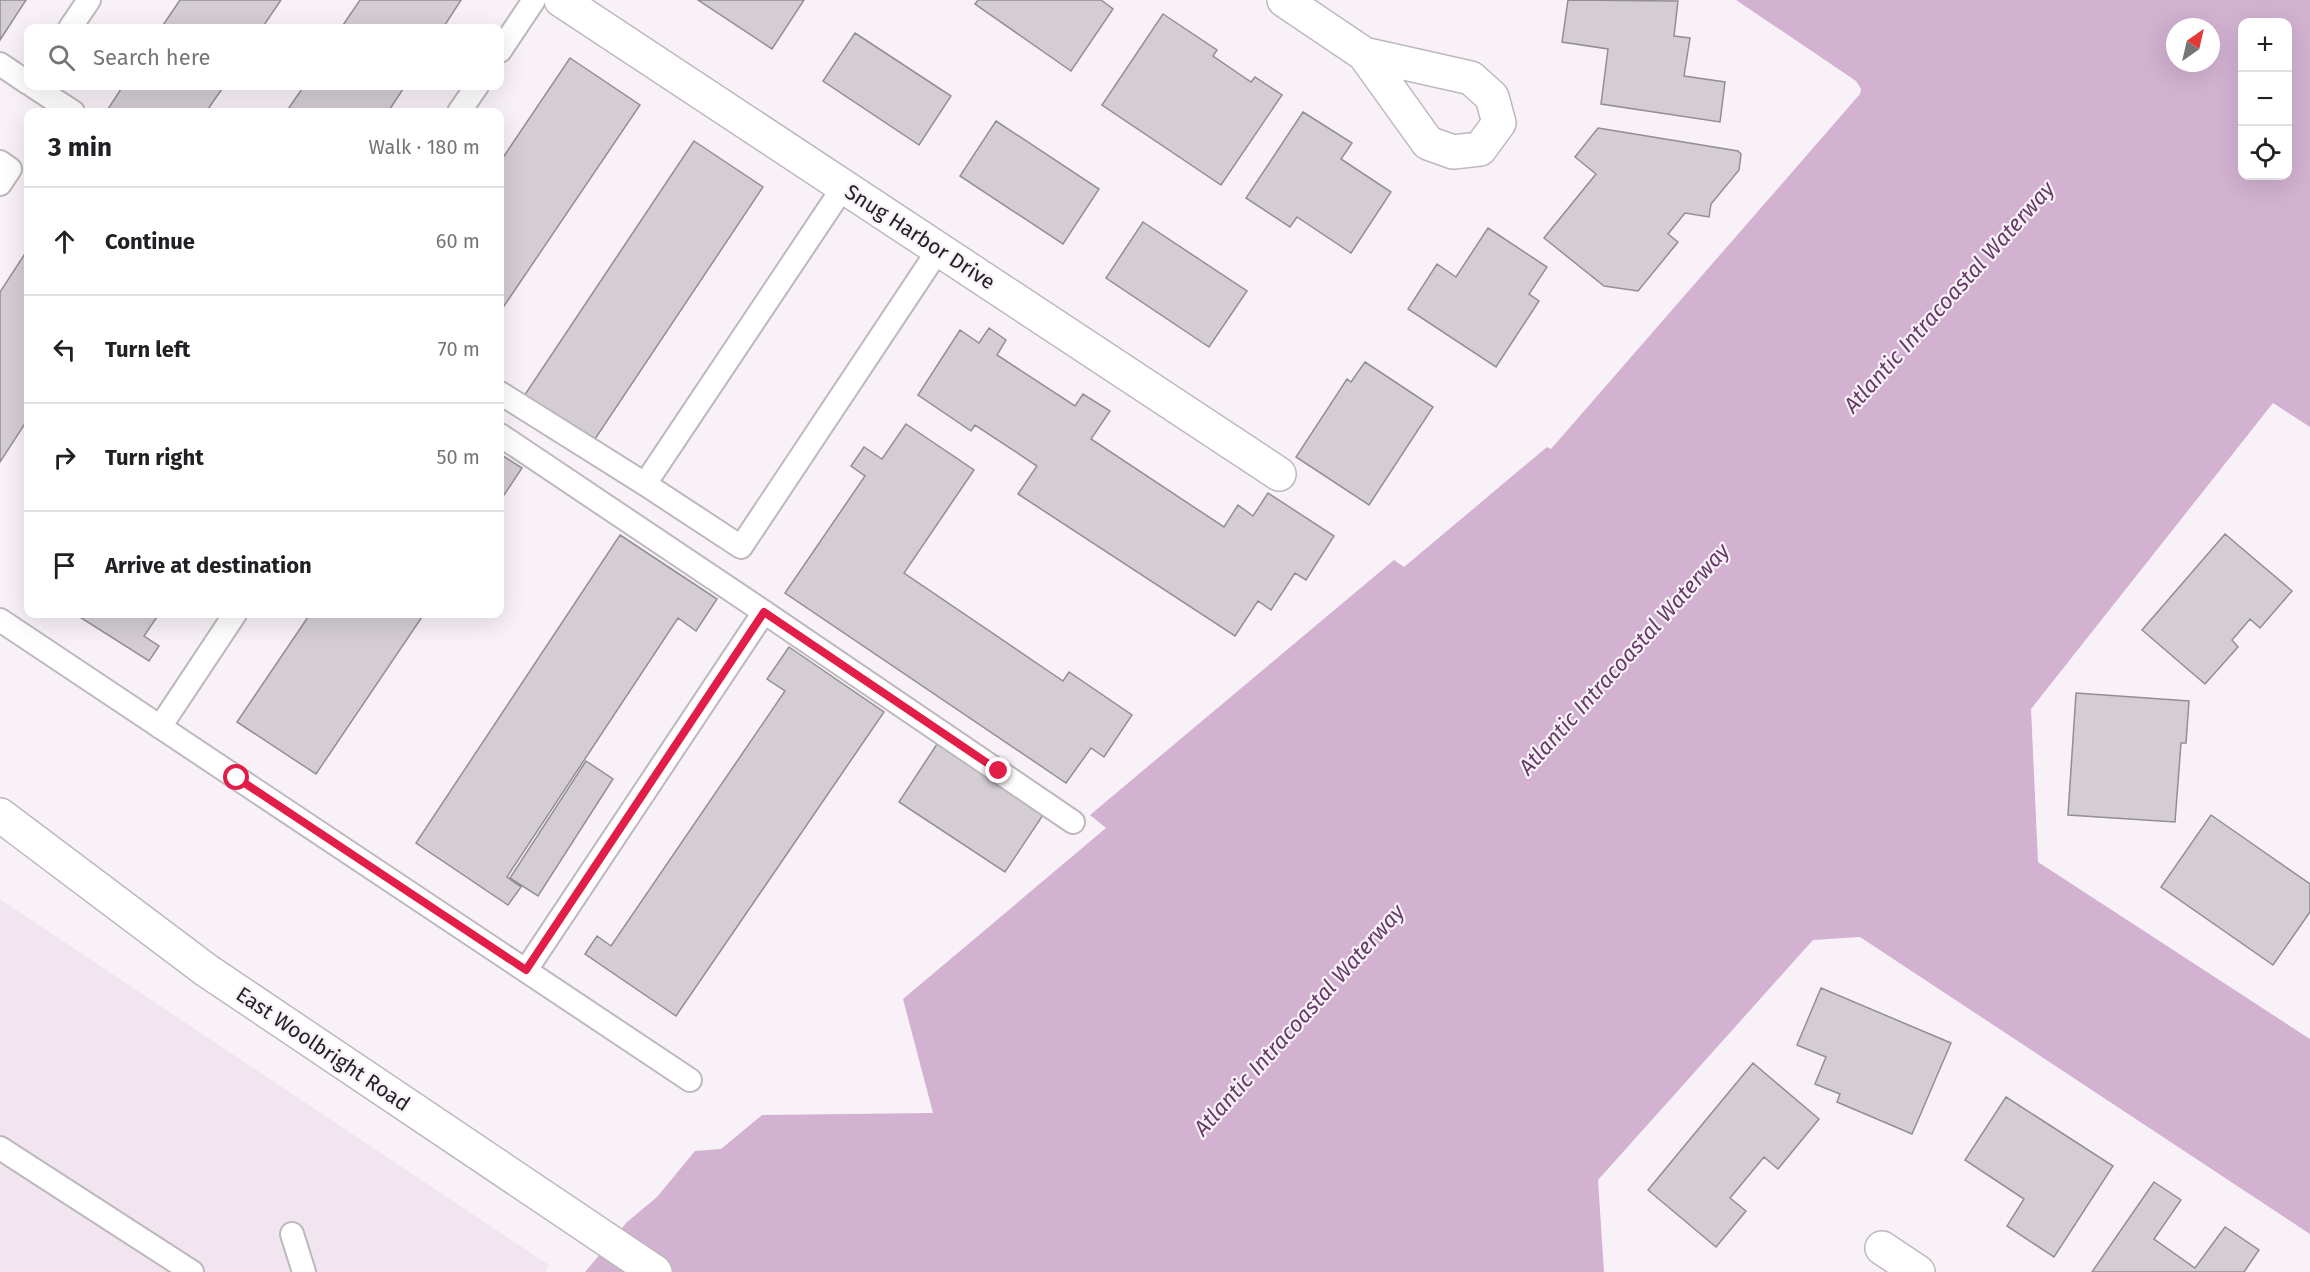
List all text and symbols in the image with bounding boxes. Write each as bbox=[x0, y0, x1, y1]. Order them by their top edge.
north arrow bbox=[2166, 18, 2220, 72]
map controls bbox=[2238, 18, 2292, 180]
button: + bbox=[2238, 18, 2292, 72]
search box bbox=[24, 24, 504, 90]
icon: search bbox=[45, 41, 78, 74]
text: Search here bbox=[93, 44, 211, 71]
button: − bbox=[2238, 72, 2292, 126]
button: locate bbox=[2238, 126, 2292, 180]
text: 3 min bbox=[48, 132, 112, 163]
text: Walk · 180 m bbox=[369, 135, 480, 159]
water label: Atlantic Intracoastal Waterway bbox=[1837, 175, 2061, 419]
street label: Snug Harbor Drive bbox=[840, 179, 1000, 295]
icon: ahead bbox=[48, 225, 81, 258]
text: Continue bbox=[105, 228, 195, 255]
text: 60 m bbox=[436, 229, 480, 253]
icon: left bbox=[48, 333, 81, 366]
text: Turn left bbox=[105, 336, 190, 363]
text: 70 m bbox=[438, 337, 480, 361]
icon: right bbox=[48, 441, 81, 474]
text: Turn right bbox=[105, 444, 204, 471]
text: 50 m bbox=[436, 445, 480, 469]
water label: Atlantic Intracoastal Waterway bbox=[1512, 537, 1736, 781]
icon: arrive bbox=[48, 549, 81, 582]
text: Arrive at destination bbox=[105, 552, 312, 579]
route end bbox=[985, 757, 1011, 783]
route start bbox=[223, 764, 249, 790]
water label: Atlantic Intracoastal Waterway bbox=[1187, 898, 1411, 1142]
street label: East Woolbright Road bbox=[231, 981, 415, 1117]

